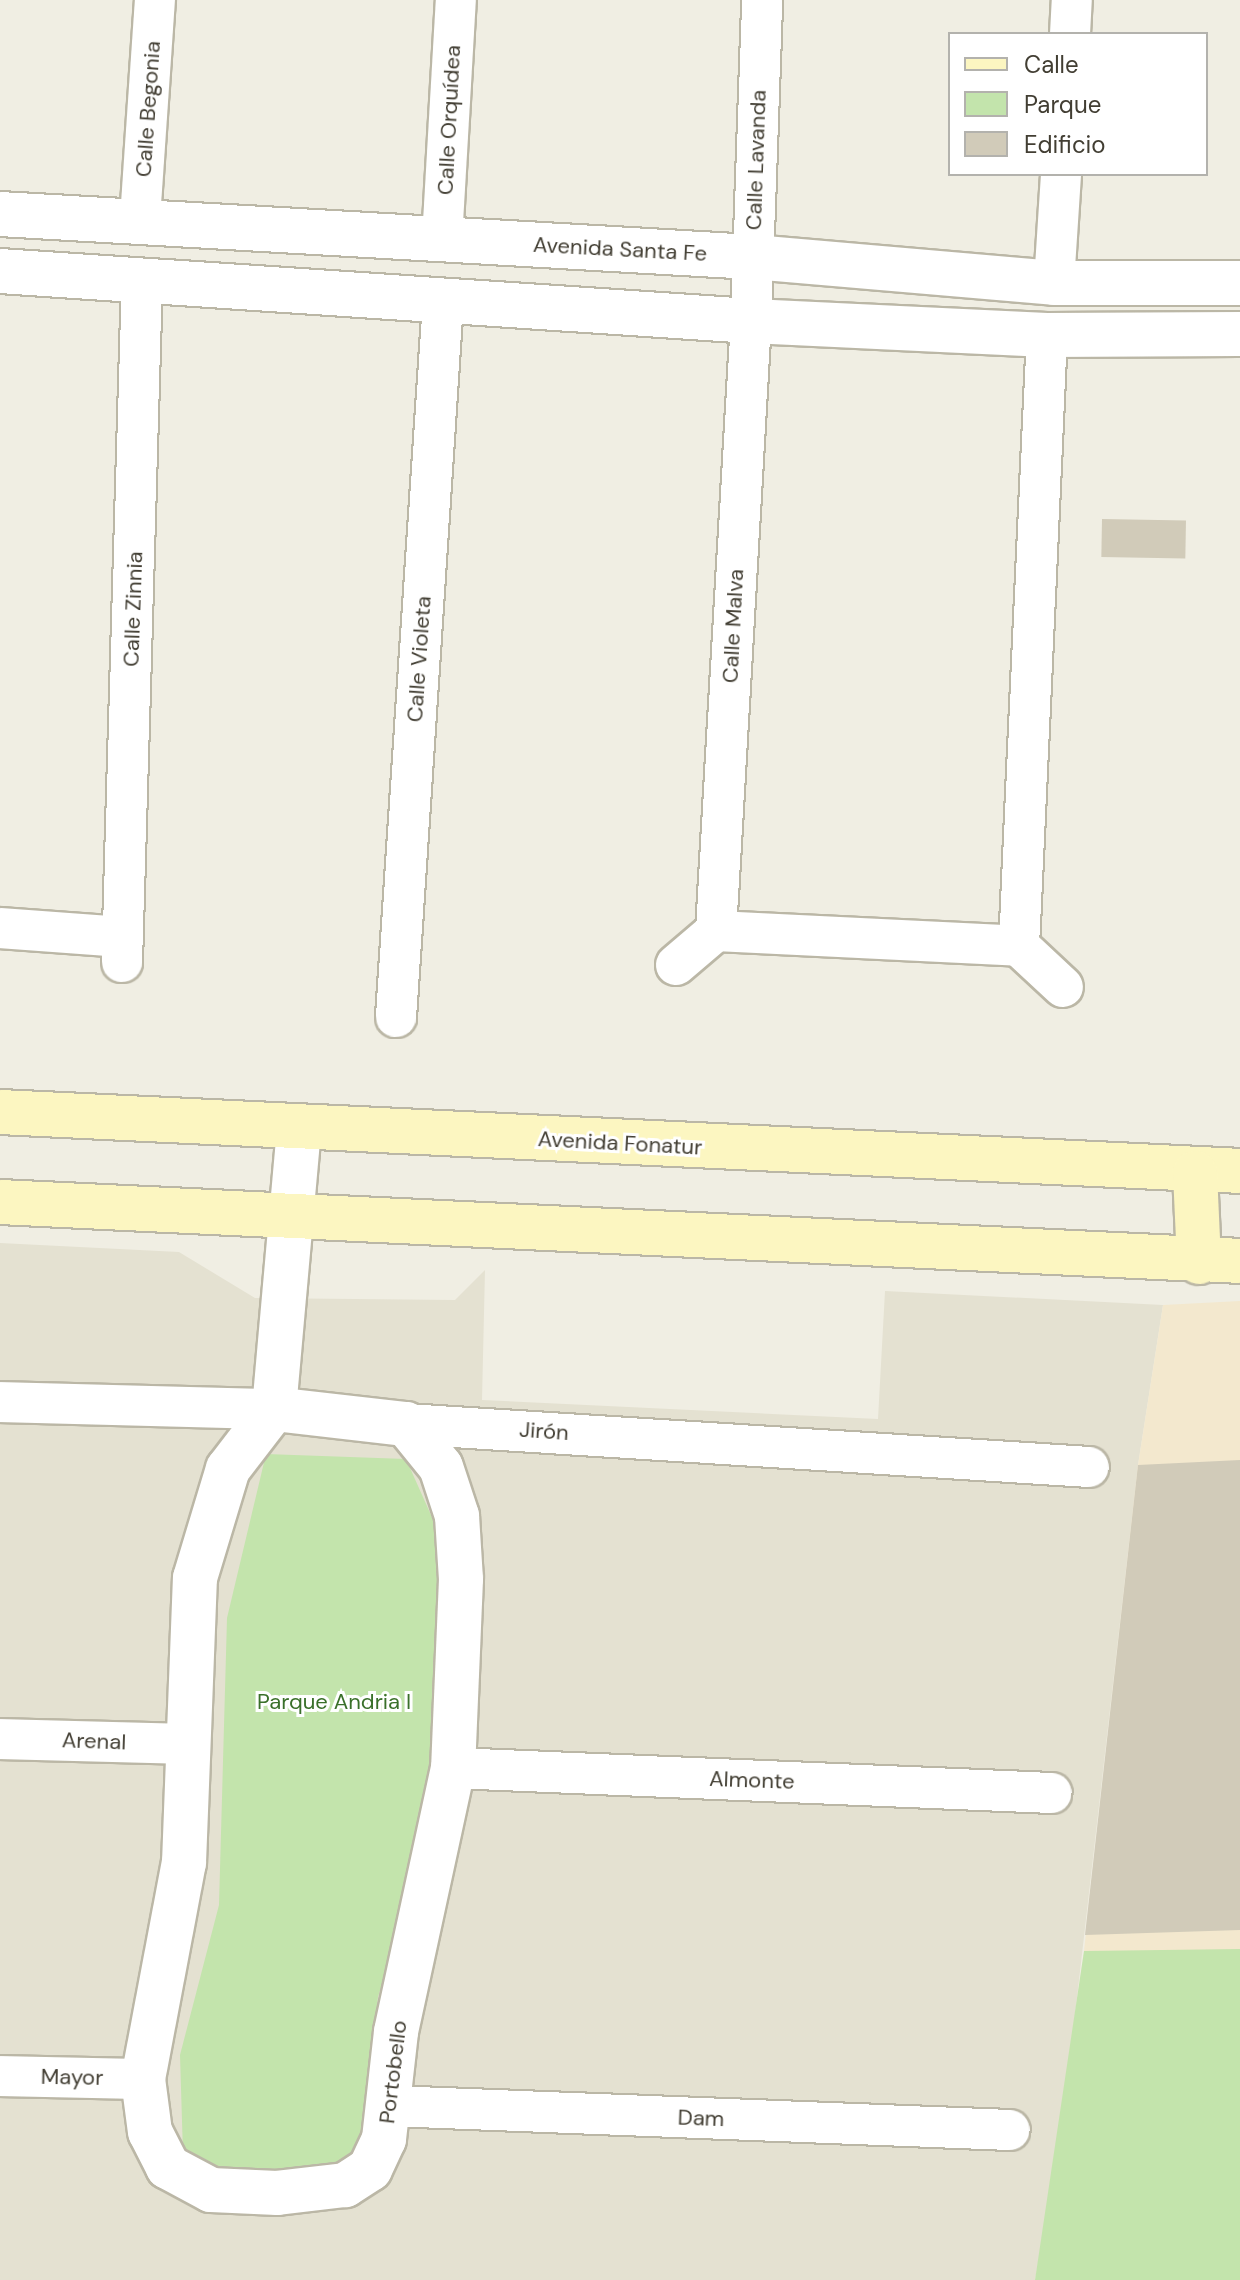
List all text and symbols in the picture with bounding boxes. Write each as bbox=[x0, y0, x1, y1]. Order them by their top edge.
legend bbox=[948, 32, 1208, 176]
street label: Calle Begonia bbox=[130, 40, 166, 178]
street label: Calle Orquídea bbox=[432, 44, 466, 196]
text: Calle bbox=[1024, 49, 1079, 80]
street label: Calle Lavanda bbox=[740, 89, 772, 231]
text: Parque bbox=[1024, 89, 1101, 120]
text: Edificio bbox=[1024, 129, 1106, 160]
street label: Avenida Santa Fe bbox=[532, 231, 708, 267]
street label: Calle Zinnia bbox=[118, 551, 148, 667]
street label: Calle Malva bbox=[717, 568, 749, 684]
street label: Calle Violeta bbox=[401, 595, 437, 723]
street label: Avenida Fonatur bbox=[537, 1126, 703, 1160]
street label: Jirón bbox=[518, 1416, 570, 1446]
park label: Parque Andria I bbox=[257, 1689, 411, 1715]
street label: Arenal bbox=[61, 1727, 127, 1755]
street label: Almonte bbox=[709, 1765, 795, 1795]
street label: Portobello bbox=[374, 2019, 412, 2125]
street label: Mayor bbox=[41, 2063, 103, 2091]
street label: Dam bbox=[677, 2104, 725, 2132]

